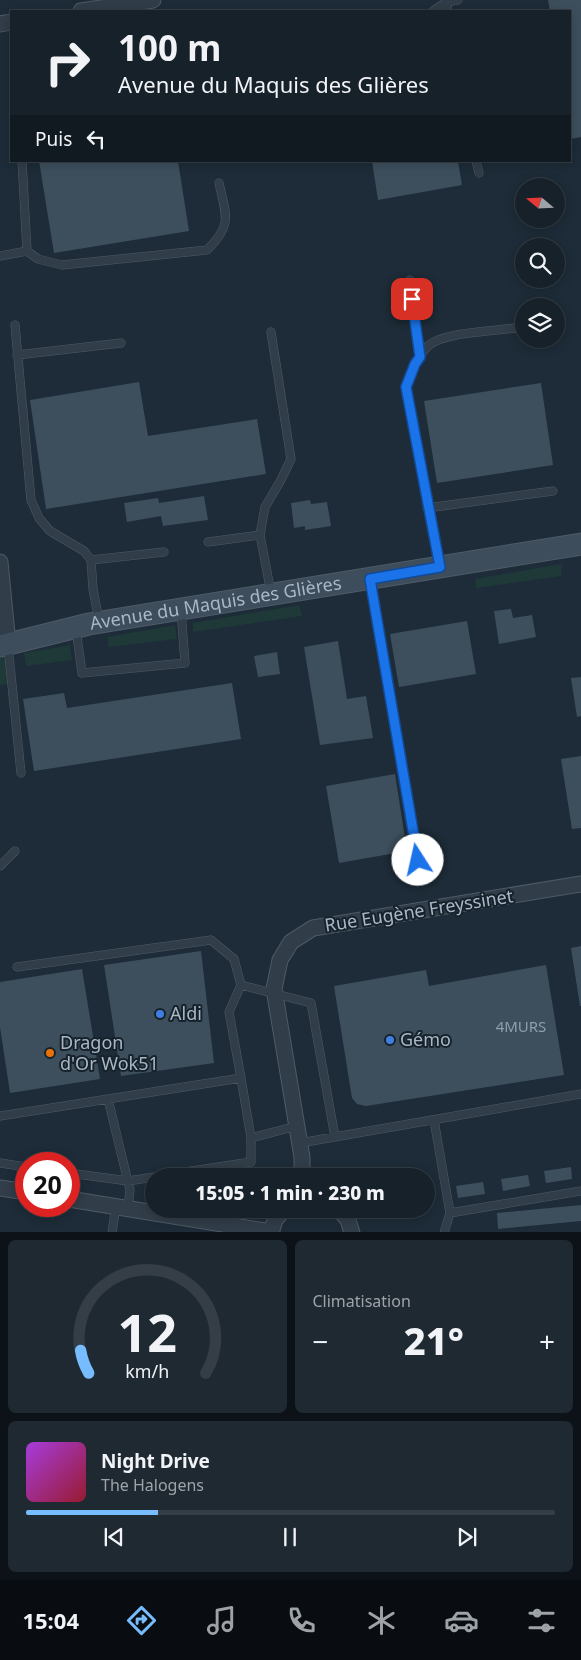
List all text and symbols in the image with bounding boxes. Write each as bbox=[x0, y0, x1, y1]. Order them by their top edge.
text: 100 m bbox=[118, 24, 221, 71]
icon: right bbox=[35, 30, 100, 95]
text: Avenue du Maquis des Glières bbox=[118, 69, 429, 99]
icon: left bbox=[82, 125, 110, 153]
text: Puis bbox=[35, 126, 72, 152]
north arrow bbox=[515, 178, 565, 228]
map controls bbox=[515, 178, 565, 348]
button: search bbox=[515, 238, 565, 288]
pin bbox=[391, 278, 433, 320]
icon: arrive bbox=[398, 285, 426, 313]
button: layers bbox=[515, 298, 565, 348]
street label: Avenue du Maquis des Glières bbox=[88, 570, 343, 635]
position arrow bbox=[391, 833, 443, 885]
street label: Rue Eugène Freyssinet bbox=[323, 883, 515, 937]
place label: Aldi bbox=[170, 1001, 202, 1025]
marker: Aldi bbox=[154, 1008, 166, 1020]
house number: 4MURS bbox=[496, 1016, 546, 1036]
place label: Gémo bbox=[400, 1027, 451, 1051]
place label: Dragon d'Or Wok51 bbox=[60, 1030, 159, 1075]
marker: Gémo bbox=[384, 1034, 396, 1046]
marker: Dragon d'Or Wok51 bbox=[44, 1047, 56, 1059]
speed limit sign: 20 bbox=[15, 1152, 80, 1217]
text: 15:05 · 1 min · 230 m bbox=[195, 1180, 385, 1206]
text: Climatisation bbox=[313, 1290, 411, 1312]
text: 12 bbox=[118, 1296, 177, 1367]
text: 21° bbox=[404, 1314, 464, 1366]
text: − bbox=[313, 1322, 329, 1360]
text: + bbox=[539, 1322, 555, 1360]
text: km/h bbox=[125, 1359, 169, 1383]
text: Night Drive bbox=[101, 1448, 210, 1474]
text: The Halogens bbox=[101, 1474, 204, 1496]
icon: previous bbox=[100, 1523, 128, 1551]
icon: pause bbox=[276, 1523, 304, 1551]
icon: next bbox=[453, 1523, 481, 1551]
icon: directions bbox=[124, 1603, 159, 1638]
icon: music bbox=[204, 1603, 239, 1638]
icon: phone bbox=[284, 1603, 319, 1638]
icon: climate bbox=[364, 1603, 399, 1638]
icon: car bbox=[444, 1603, 479, 1638]
icon: filters bbox=[524, 1603, 559, 1638]
text: 15:04 bbox=[22, 1605, 79, 1635]

